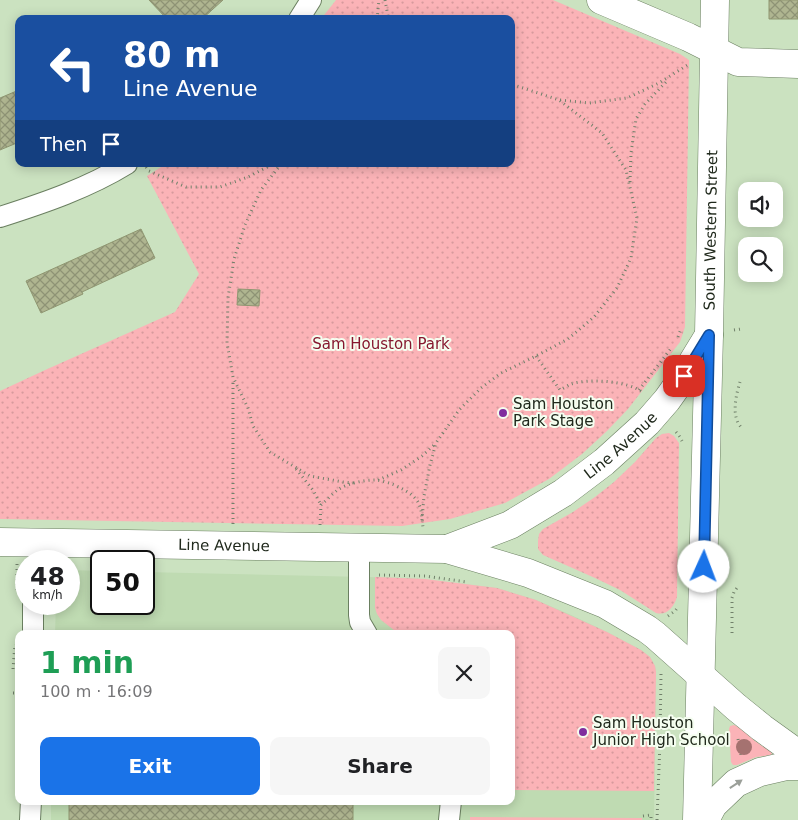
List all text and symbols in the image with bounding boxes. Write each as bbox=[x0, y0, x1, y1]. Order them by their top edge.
icon: left bbox=[40, 35, 105, 100]
text: 80 m bbox=[123, 35, 220, 75]
text: Line Avenue bbox=[123, 76, 258, 101]
icon: arrive bbox=[97, 130, 125, 158]
text: Then bbox=[40, 133, 87, 155]
street label: South Western Street bbox=[700, 150, 721, 311]
map controls bbox=[738, 182, 783, 282]
button: sound bbox=[738, 182, 783, 227]
button: search bbox=[738, 237, 783, 282]
park label: Sam Houston Park bbox=[312, 335, 450, 353]
pin bbox=[663, 355, 705, 397]
icon: arrive bbox=[670, 362, 698, 390]
place label: Sam Houston Park Stage bbox=[513, 395, 613, 430]
marker: Sam Houston Park Stage bbox=[497, 407, 509, 419]
street label: Line Avenue bbox=[581, 409, 661, 483]
street label: Line Avenue bbox=[178, 536, 270, 555]
position arrow bbox=[677, 540, 729, 592]
speed limit sign: 50 bbox=[90, 550, 155, 615]
text: 48 bbox=[30, 562, 65, 591]
text: km/h bbox=[32, 588, 63, 602]
text: 1 min bbox=[40, 645, 134, 680]
button: close bbox=[438, 647, 490, 699]
text: 100 m · 16:09 bbox=[40, 682, 153, 701]
place label: Sam Houston Junior High School bbox=[592, 714, 730, 749]
marker: Sam Houston Junior High School bbox=[577, 726, 589, 738]
button: Exit bbox=[40, 737, 260, 795]
button: Share bbox=[270, 737, 490, 795]
one-way arrow bbox=[729, 779, 743, 789]

